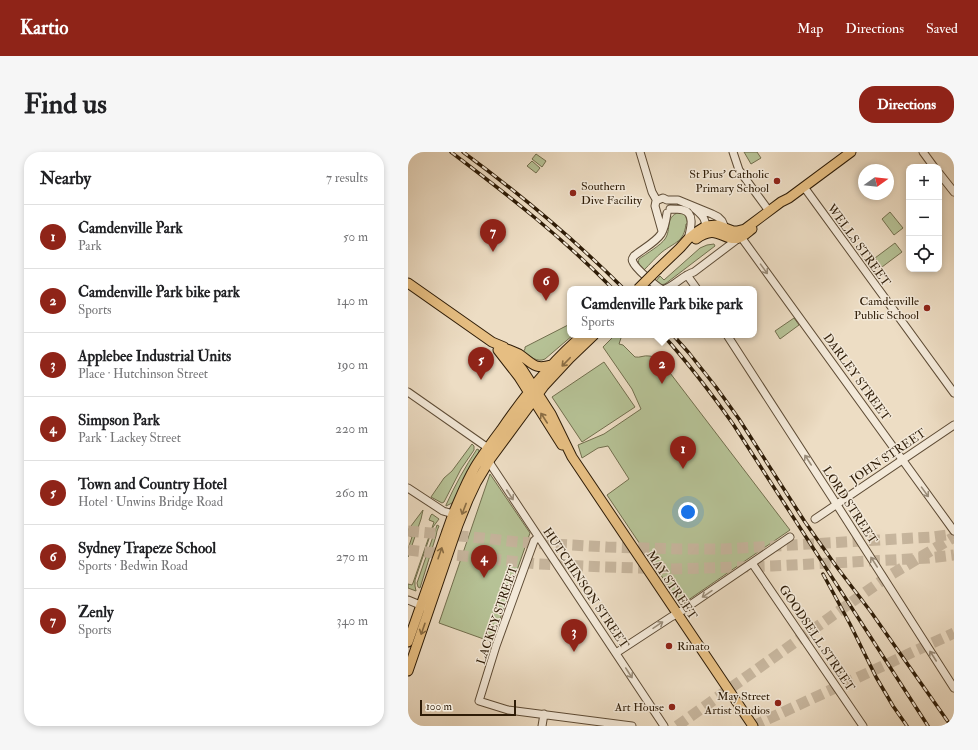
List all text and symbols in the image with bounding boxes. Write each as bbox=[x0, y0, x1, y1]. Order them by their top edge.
text: Kartio bbox=[20, 16, 68, 40]
text: Map bbox=[797, 20, 823, 37]
text: Directions bbox=[845, 20, 904, 37]
text: Saved bbox=[926, 20, 958, 37]
button: Directions bbox=[859, 86, 954, 123]
text: Find us bbox=[24, 87, 107, 122]
north arrow bbox=[858, 164, 894, 200]
map controls bbox=[906, 164, 942, 272]
button: + bbox=[906, 164, 942, 200]
place label: St Pius' Catholic Primary School bbox=[689, 167, 769, 196]
text: Nearby bbox=[40, 168, 91, 189]
text: 7 results bbox=[326, 170, 368, 186]
marker: St Pius' Catholic Primary School bbox=[772, 176, 782, 186]
place label: Southern Dive Facility bbox=[581, 179, 643, 208]
marker: Southern Dive Facility bbox=[568, 188, 578, 198]
button: − bbox=[906, 200, 942, 236]
street label: WELLS STREET bbox=[823, 201, 893, 289]
text: Camdenville Park bbox=[78, 219, 183, 238]
pin: 7 bbox=[480, 219, 506, 252]
text: 1 bbox=[51, 229, 55, 245]
text: 50 m bbox=[343, 229, 368, 245]
button: locate bbox=[906, 236, 942, 272]
text: Park bbox=[78, 238, 102, 254]
one-way arrow bbox=[760, 263, 768, 274]
pin: 6 bbox=[533, 268, 559, 301]
text: Camdenville Park bike park bbox=[78, 283, 240, 302]
popup bbox=[567, 286, 757, 338]
text: 2 bbox=[50, 293, 56, 309]
text: 140 m bbox=[337, 293, 368, 309]
place label: Camdenville Public School bbox=[854, 294, 919, 323]
text: Camdenville Park bike park bbox=[581, 295, 743, 314]
text: Sports bbox=[78, 302, 112, 318]
marker: Camdenville Public School bbox=[922, 303, 932, 313]
text: Sports bbox=[581, 314, 615, 330]
street label: DARLEY STREET bbox=[820, 331, 893, 424]
text: Applebee Industrial Units bbox=[78, 347, 231, 366]
pin: 5 bbox=[468, 347, 494, 380]
pin: 2 bbox=[649, 351, 675, 384]
text: 3 bbox=[51, 357, 56, 373]
text: 190 m bbox=[337, 357, 368, 373]
one-way arrow bbox=[561, 357, 571, 367]
text: Place · Hutchinson Street bbox=[78, 366, 208, 382]
text: Simpson Park bbox=[78, 411, 160, 430]
one-way arrow bbox=[540, 413, 548, 424]
text: 4 bbox=[49, 421, 57, 437]
text: 220 m bbox=[335, 421, 368, 437]
street label: JOHN STREET bbox=[847, 426, 929, 488]
text: Park · Lackey Street bbox=[78, 430, 181, 446]
pin: 1 bbox=[670, 436, 696, 469]
one-way arrow bbox=[804, 455, 812, 466]
street label: LORD STREET bbox=[819, 464, 880, 547]
text: Town and Country Hotel bbox=[78, 475, 227, 494]
text: 5 bbox=[50, 485, 56, 501]
text: 260 m bbox=[335, 485, 368, 501]
one-way arrow bbox=[921, 486, 930, 497]
one-way arrow bbox=[506, 489, 514, 500]
text: Hotel · Unwins Bridge Road bbox=[78, 494, 223, 510]
your location bbox=[678, 502, 698, 522]
one-way arrow bbox=[460, 503, 468, 515]
street label: HUTCHINSON STREET bbox=[539, 525, 632, 652]
text: Sydney Trapeze School bbox=[78, 539, 216, 558]
pin: 4 bbox=[471, 545, 497, 578]
one-way arrow bbox=[436, 547, 444, 559]
street label: MAY STREET bbox=[643, 548, 700, 623]
text: 6 bbox=[50, 549, 56, 565]
text: 270 m bbox=[336, 549, 368, 565]
one-way arrow bbox=[869, 556, 877, 568]
text: Sports · Bedwin Road bbox=[78, 558, 188, 574]
street label: LACKEY STREET bbox=[474, 564, 521, 666]
street label: GOODSELL STREET bbox=[775, 582, 858, 694]
one-way arrow bbox=[701, 590, 713, 598]
text: Zenly bbox=[78, 603, 114, 622]
text: 7 bbox=[50, 613, 56, 629]
text: 340 m bbox=[337, 613, 368, 629]
pin: 3 bbox=[561, 619, 587, 652]
one-way arrow bbox=[652, 621, 663, 629]
text: Sports bbox=[78, 622, 112, 638]
one-way arrow bbox=[418, 623, 426, 635]
place label: Rinato bbox=[677, 639, 710, 654]
marker: Rinato bbox=[664, 641, 674, 651]
one-way arrow bbox=[929, 650, 937, 661]
one-way arrow bbox=[625, 667, 633, 678]
place label: May Street Artist Studios bbox=[704, 689, 770, 718]
scale bar bbox=[420, 698, 516, 717]
marker: May Street Artist Studios bbox=[773, 698, 783, 708]
text: 100 m bbox=[426, 700, 452, 713]
place label: Art House bbox=[614, 700, 664, 715]
marker: Art House bbox=[667, 702, 677, 712]

